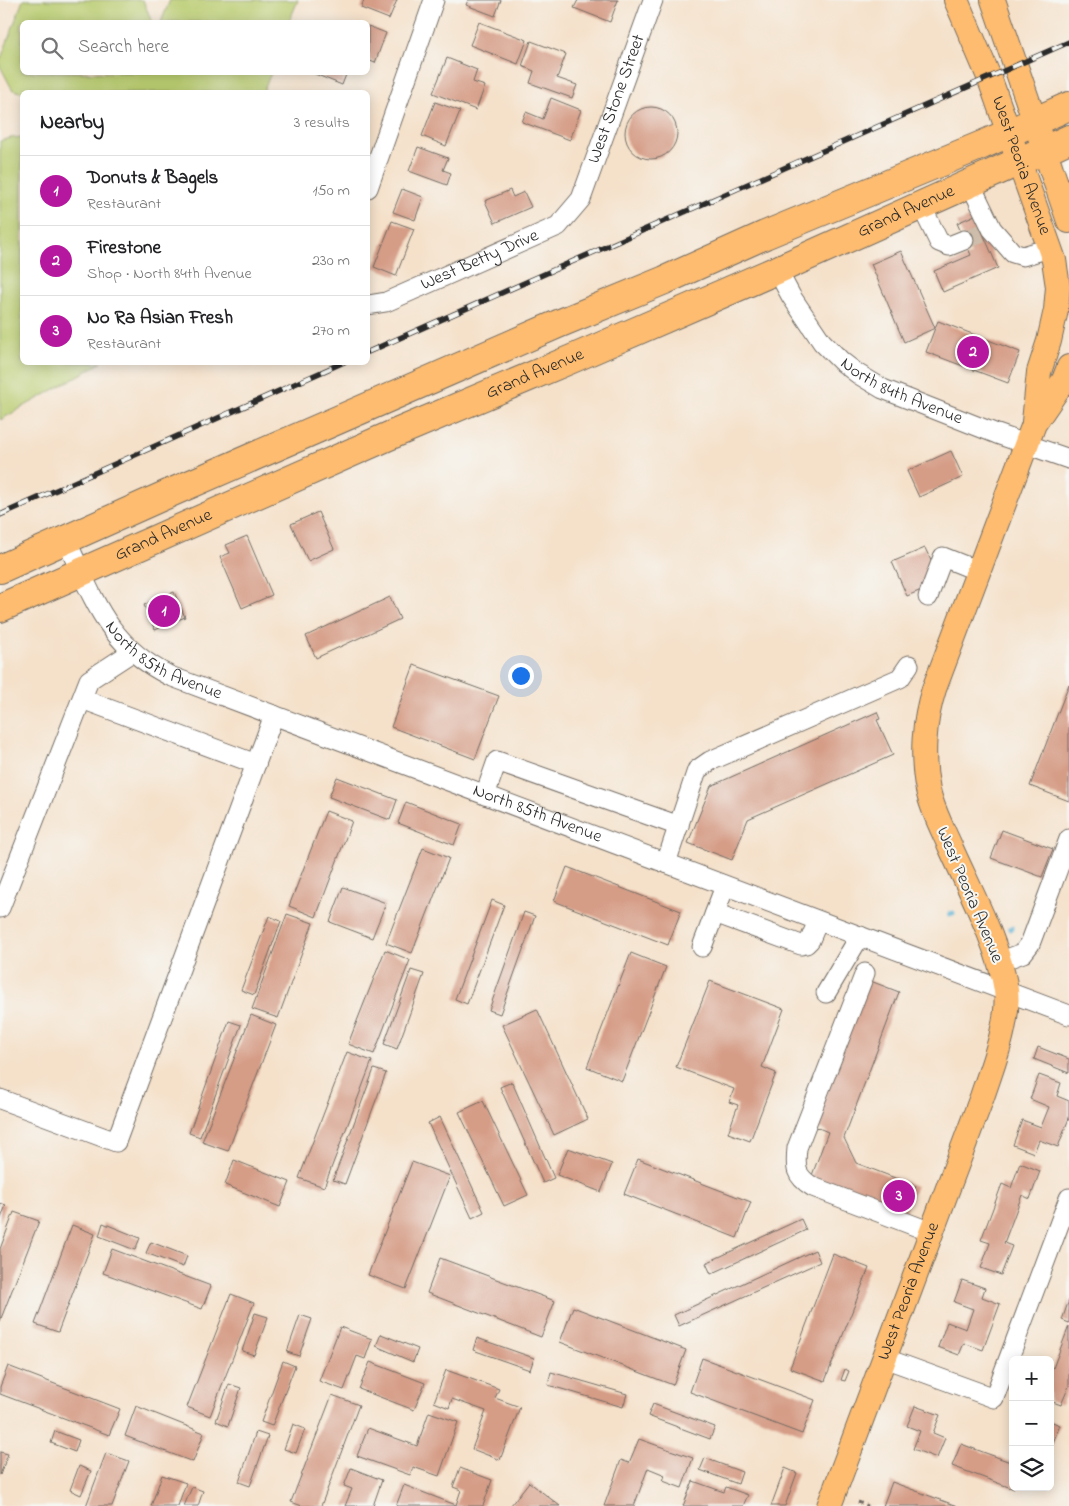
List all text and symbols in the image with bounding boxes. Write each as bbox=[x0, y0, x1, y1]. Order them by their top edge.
search box bbox=[20, 20, 370, 75]
street label: West Stone Street bbox=[582, 31, 652, 167]
icon: search bbox=[38, 34, 66, 62]
text: Search here bbox=[78, 34, 169, 61]
street label: West Peoria Avenue bbox=[984, 93, 1057, 240]
text: Nearby bbox=[40, 108, 104, 138]
text: 3 results bbox=[294, 111, 350, 135]
text: Donuts & Bagels bbox=[87, 165, 218, 192]
street label: Grand Avenue bbox=[853, 178, 960, 245]
text: 1 bbox=[53, 179, 59, 203]
text: 150 m bbox=[312, 179, 350, 203]
text: Restaurant bbox=[87, 192, 161, 216]
street label: West Betty Drive bbox=[417, 223, 544, 298]
text: Firestone bbox=[87, 235, 161, 262]
text: 2 bbox=[52, 249, 60, 273]
text: 230 m bbox=[312, 249, 350, 273]
text: Shop · North 84th Avenue bbox=[87, 262, 252, 286]
text: No Ra Asian Fresh bbox=[87, 305, 233, 332]
text: 3 bbox=[53, 319, 59, 343]
text: 270 m bbox=[312, 319, 350, 343]
text: Restaurant bbox=[87, 332, 161, 356]
pin: 2 bbox=[957, 333, 989, 371]
street label: Grand Avenue bbox=[482, 342, 589, 407]
street label: North 84th Avenue bbox=[834, 352, 967, 432]
street label: Grand Avenue bbox=[111, 502, 217, 569]
pin: 1 bbox=[148, 592, 180, 630]
street label: North 85th Avenue bbox=[98, 616, 226, 708]
your location bbox=[508, 663, 534, 689]
street label: North 85th Avenue bbox=[469, 778, 606, 851]
street label: West Peoria Avenue bbox=[929, 823, 1010, 968]
pin: 3 bbox=[883, 1177, 915, 1215]
street label: West Peoria Avenue bbox=[872, 1218, 947, 1364]
map controls bbox=[1009, 1356, 1054, 1491]
button: + bbox=[1009, 1356, 1054, 1401]
button: − bbox=[1009, 1401, 1054, 1446]
button: layers bbox=[1009, 1446, 1054, 1491]

